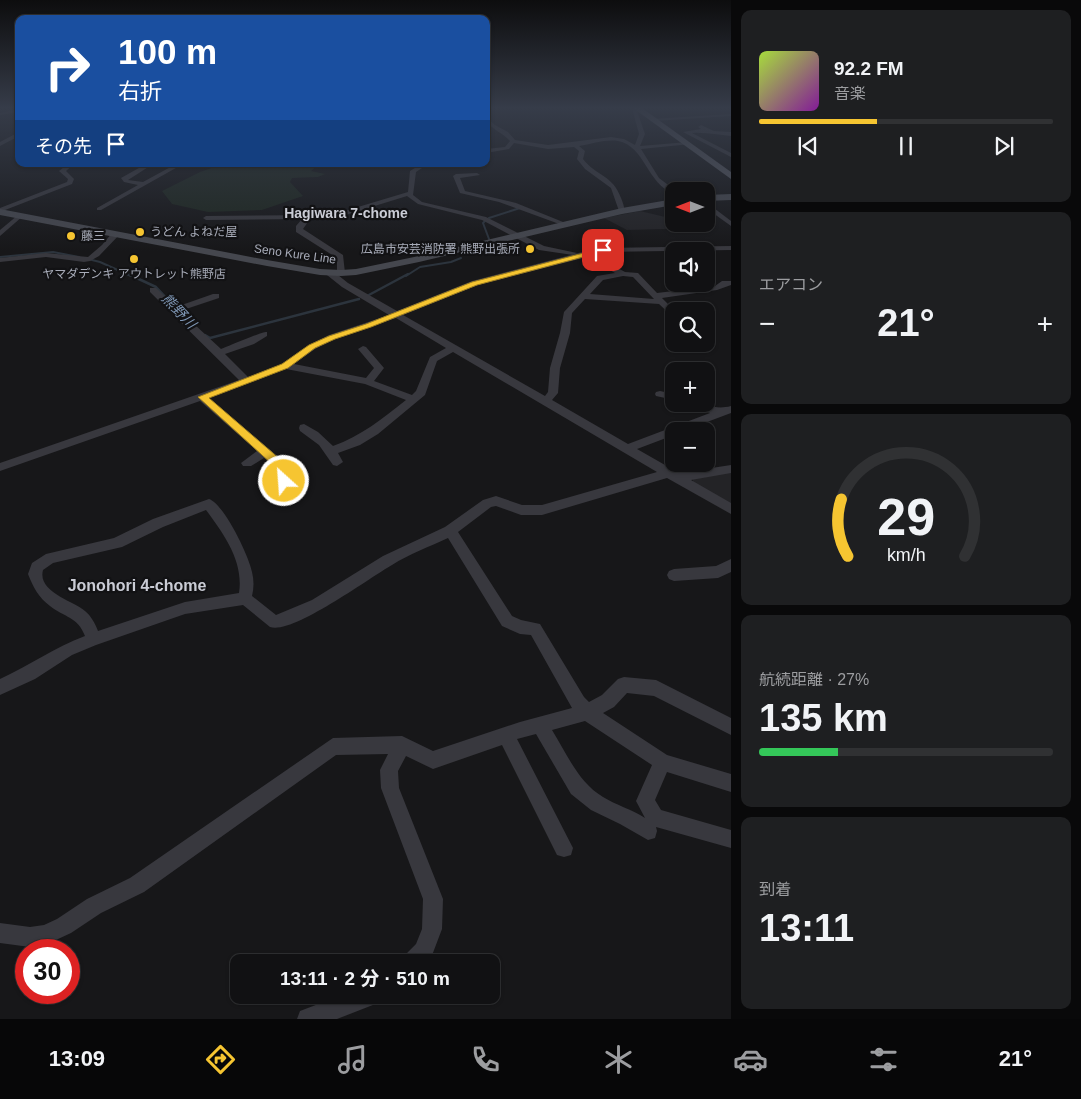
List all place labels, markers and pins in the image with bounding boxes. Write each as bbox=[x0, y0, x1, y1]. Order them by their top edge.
place label: うどん よねだ屋 bbox=[150, 225, 237, 239]
marker: うどん よねだ屋 bbox=[134, 226, 146, 238]
place label: 藤三 bbox=[81, 229, 105, 243]
pin bbox=[582, 229, 624, 271]
marker: 藤三 bbox=[65, 230, 77, 242]
place label: 広島市安芸消防署 熊野出張所 bbox=[361, 242, 520, 256]
marker: 広島市安芸消防署 熊野出張所 bbox=[524, 243, 536, 255]
marker: ヤマダデンキ アウトレット熊野店 bbox=[128, 253, 140, 265]
place label: ヤマダデンキ アウトレット熊野店 bbox=[42, 267, 226, 281]

